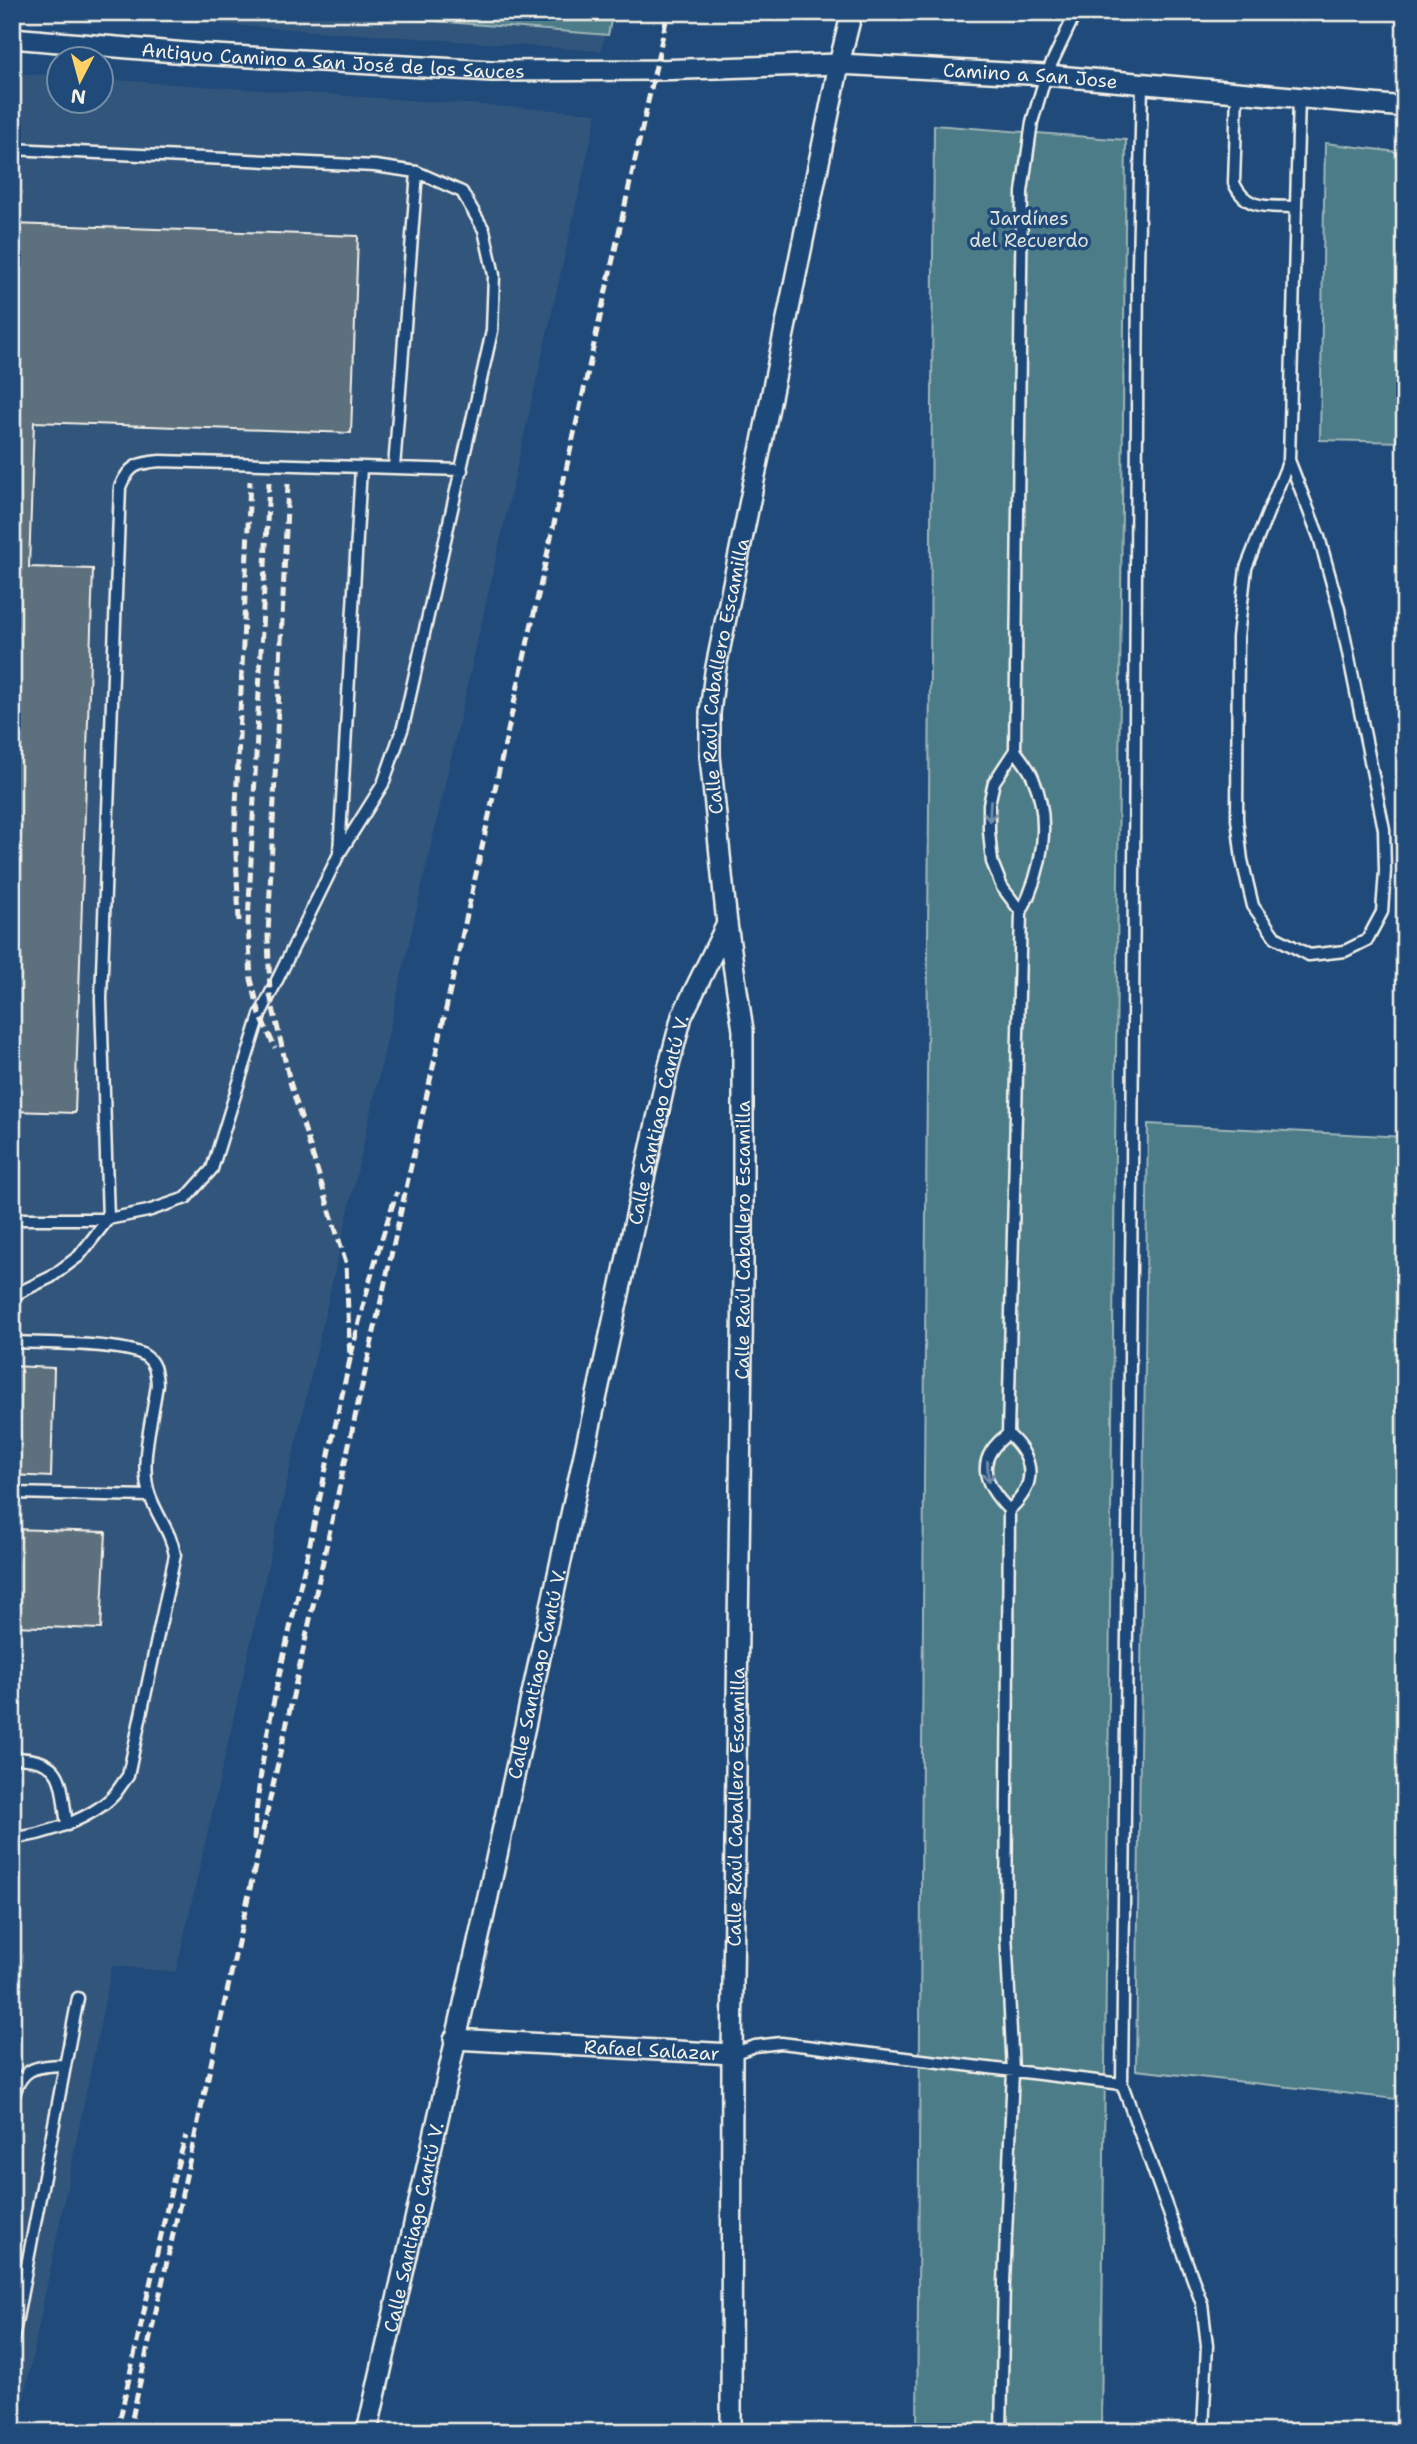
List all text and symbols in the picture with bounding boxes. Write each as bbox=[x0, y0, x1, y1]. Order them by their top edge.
street label: Antiguo Camino a San José de los Sauces bbox=[141, 37, 525, 84]
north arrow bbox=[46, 46, 116, 116]
street label: Camino a San Jose bbox=[942, 58, 1119, 94]
text: N bbox=[69, 83, 87, 110]
park label: Jardínes del Recuerdo bbox=[969, 206, 1089, 253]
street label: Calle Raúl Caballero Escamilla bbox=[697, 536, 755, 816]
one-way arrow bbox=[983, 799, 996, 822]
street label: Calle Santiago Cantú V. bbox=[622, 1012, 695, 1227]
street label: Calle Raúl Caballero Escamilla bbox=[730, 1100, 756, 1380]
one-way arrow bbox=[981, 1460, 994, 1483]
street label: Calle Santiago Cantú V. bbox=[502, 1566, 572, 1781]
street label: Calle Raúl Caballero Escamilla bbox=[722, 1667, 750, 1947]
street label: Rafael Salazar bbox=[583, 2034, 720, 2066]
street label: Calle Santiago Cantú V. bbox=[378, 2120, 450, 2335]

